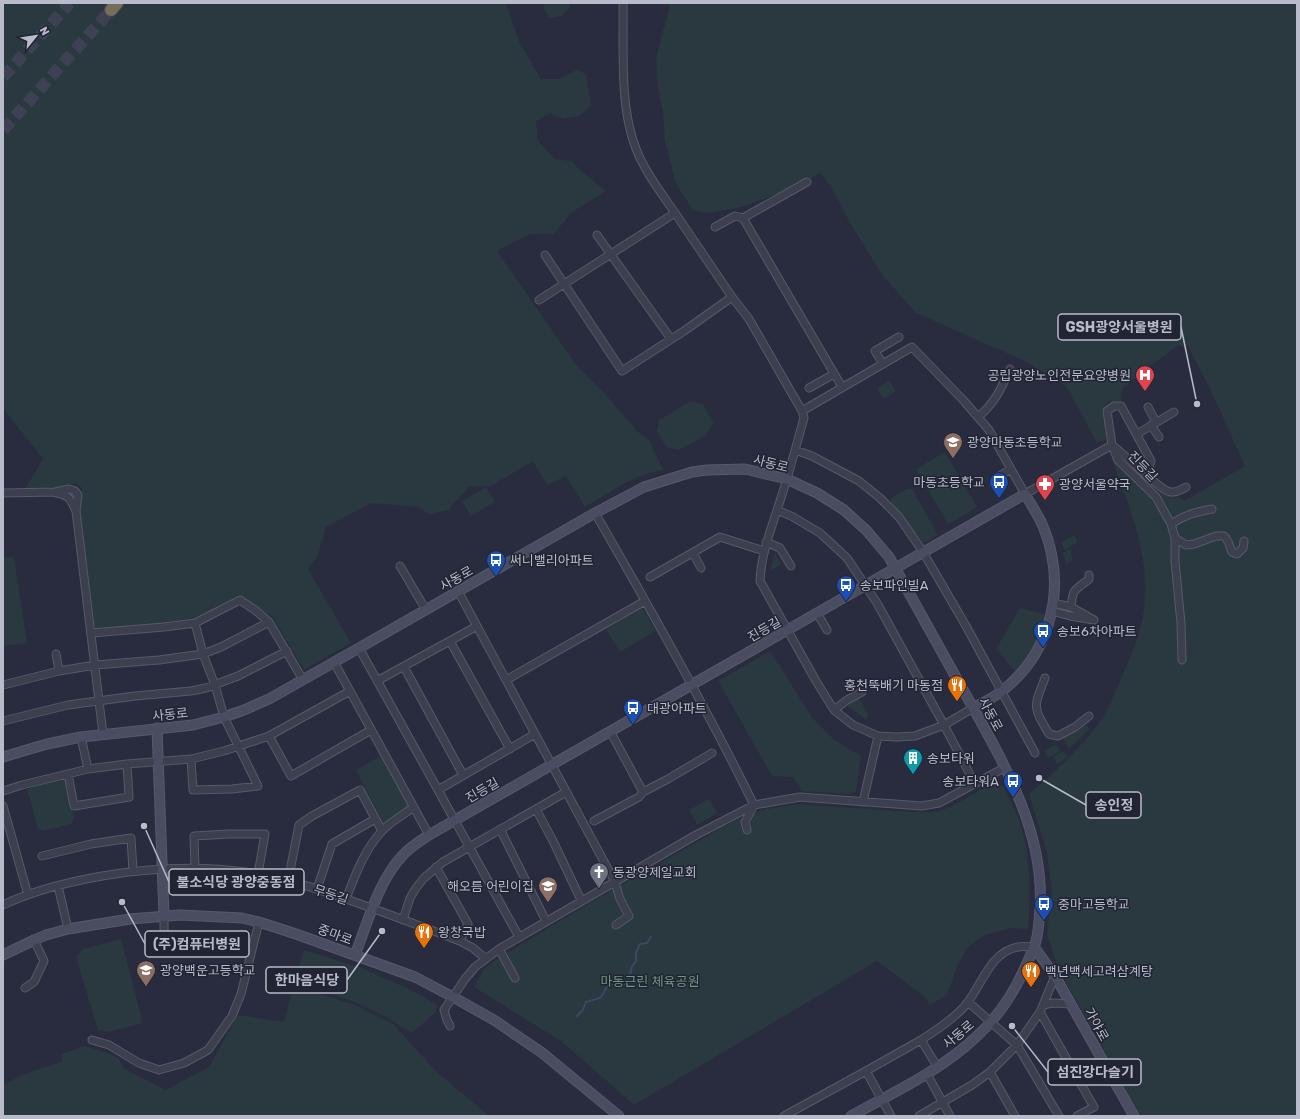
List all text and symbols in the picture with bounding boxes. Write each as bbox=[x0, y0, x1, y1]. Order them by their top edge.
north arrow bbox=[16, 16, 56, 56]
text: N bbox=[37, 25, 52, 38]
callout: GSH광양서울병원 bbox=[1058, 314, 1181, 340]
text: GSH광양서울병원 bbox=[1065, 319, 1173, 336]
hospital icon: 공립광양노인전문요양병원 bbox=[1134, 364, 1156, 392]
place label: 공립광양노인전문요양병원 bbox=[987, 368, 1131, 383]
school or university icon: 광양마동초등학교 bbox=[942, 431, 964, 459]
place label: 광양마동초등학교 bbox=[967, 435, 1063, 450]
street label: 진등길 bbox=[1125, 448, 1161, 484]
street label: 사동로 bbox=[752, 452, 790, 475]
bus stop icon: 마동초등학교 bbox=[988, 471, 1010, 499]
pharmacy icon: 광양서울약국 bbox=[1034, 473, 1056, 501]
place label: 마동초등학교 bbox=[913, 475, 985, 490]
place label: 광양서울약국 bbox=[1059, 477, 1131, 492]
bus stop icon: 써니밸리아파트 bbox=[485, 549, 507, 577]
place label: 써니밸리아파트 bbox=[510, 553, 594, 568]
street label: 사동로 bbox=[437, 563, 476, 594]
bus stop icon: 송보파인빌A bbox=[835, 574, 857, 602]
place label: 송보파인빌A bbox=[860, 578, 929, 593]
street label: 진등길 bbox=[745, 614, 784, 645]
bus stop icon: 송보6차아파트 bbox=[1032, 620, 1054, 648]
place label: 송보6차아파트 bbox=[1057, 624, 1137, 639]
restaurant icon: 홍천뚝배기 마동점 bbox=[946, 674, 968, 702]
place label: 홍천뚝배기 마동점 bbox=[844, 678, 943, 693]
street label: 사동로 bbox=[976, 695, 1006, 734]
bus stop icon: 대광아파트 bbox=[622, 697, 644, 725]
place label: 대광아파트 bbox=[647, 701, 707, 716]
street label: 사동로 bbox=[151, 705, 189, 724]
building icon: 송보타워 bbox=[902, 747, 924, 775]
place label: 송보타워 bbox=[927, 751, 975, 766]
bus stop icon: 송보타워A bbox=[1002, 770, 1024, 798]
place label: 송보타워A bbox=[942, 774, 999, 789]
street label: 진등길 bbox=[463, 775, 502, 806]
callout: 송인정 bbox=[1086, 792, 1141, 818]
text: 송인정 bbox=[1095, 797, 1133, 814]
church icon: 동광양제일교회 bbox=[588, 861, 610, 889]
place label: 동광양제일교회 bbox=[613, 865, 697, 880]
callout: 불소식당 광양중동점 bbox=[169, 869, 304, 895]
text: 불소식당 광양중동점 bbox=[177, 874, 295, 891]
school or university icon: 해오름 어린이집 bbox=[537, 875, 559, 903]
place label: 해오름 어린이집 bbox=[447, 879, 534, 894]
street label: 무등길 bbox=[311, 882, 350, 907]
bus stop icon: 중마고등학교 bbox=[1033, 893, 1055, 921]
place label: 중마고등학교 bbox=[1058, 897, 1130, 912]
street label: 중마로 bbox=[315, 921, 354, 948]
restaurant icon: 왕창국밥 bbox=[413, 921, 435, 949]
place label: 왕창국밥 bbox=[438, 925, 486, 940]
callout: (주)컴퓨터병원 bbox=[145, 931, 249, 957]
text: (주)컴퓨터병원 bbox=[153, 936, 241, 953]
school or university icon: 광양백운고등학교 bbox=[135, 959, 157, 987]
restaurant icon: 백년백세고려삼계탕 bbox=[1020, 960, 1042, 988]
place label: 광양백운고등학교 bbox=[160, 963, 256, 978]
place label: 백년백세고려삼계탕 bbox=[1045, 964, 1153, 979]
callout: 한마음식당 bbox=[266, 967, 347, 993]
text: 한마음식당 bbox=[275, 972, 339, 989]
park label: 마동근린 체육공원 bbox=[601, 974, 699, 989]
street label: 가야로 bbox=[1081, 1005, 1112, 1044]
street label: 사동로 bbox=[940, 1017, 977, 1052]
callout: 섬진강다슬기 bbox=[1048, 1059, 1141, 1085]
text: 섬진강다슬기 bbox=[1056, 1064, 1134, 1081]

